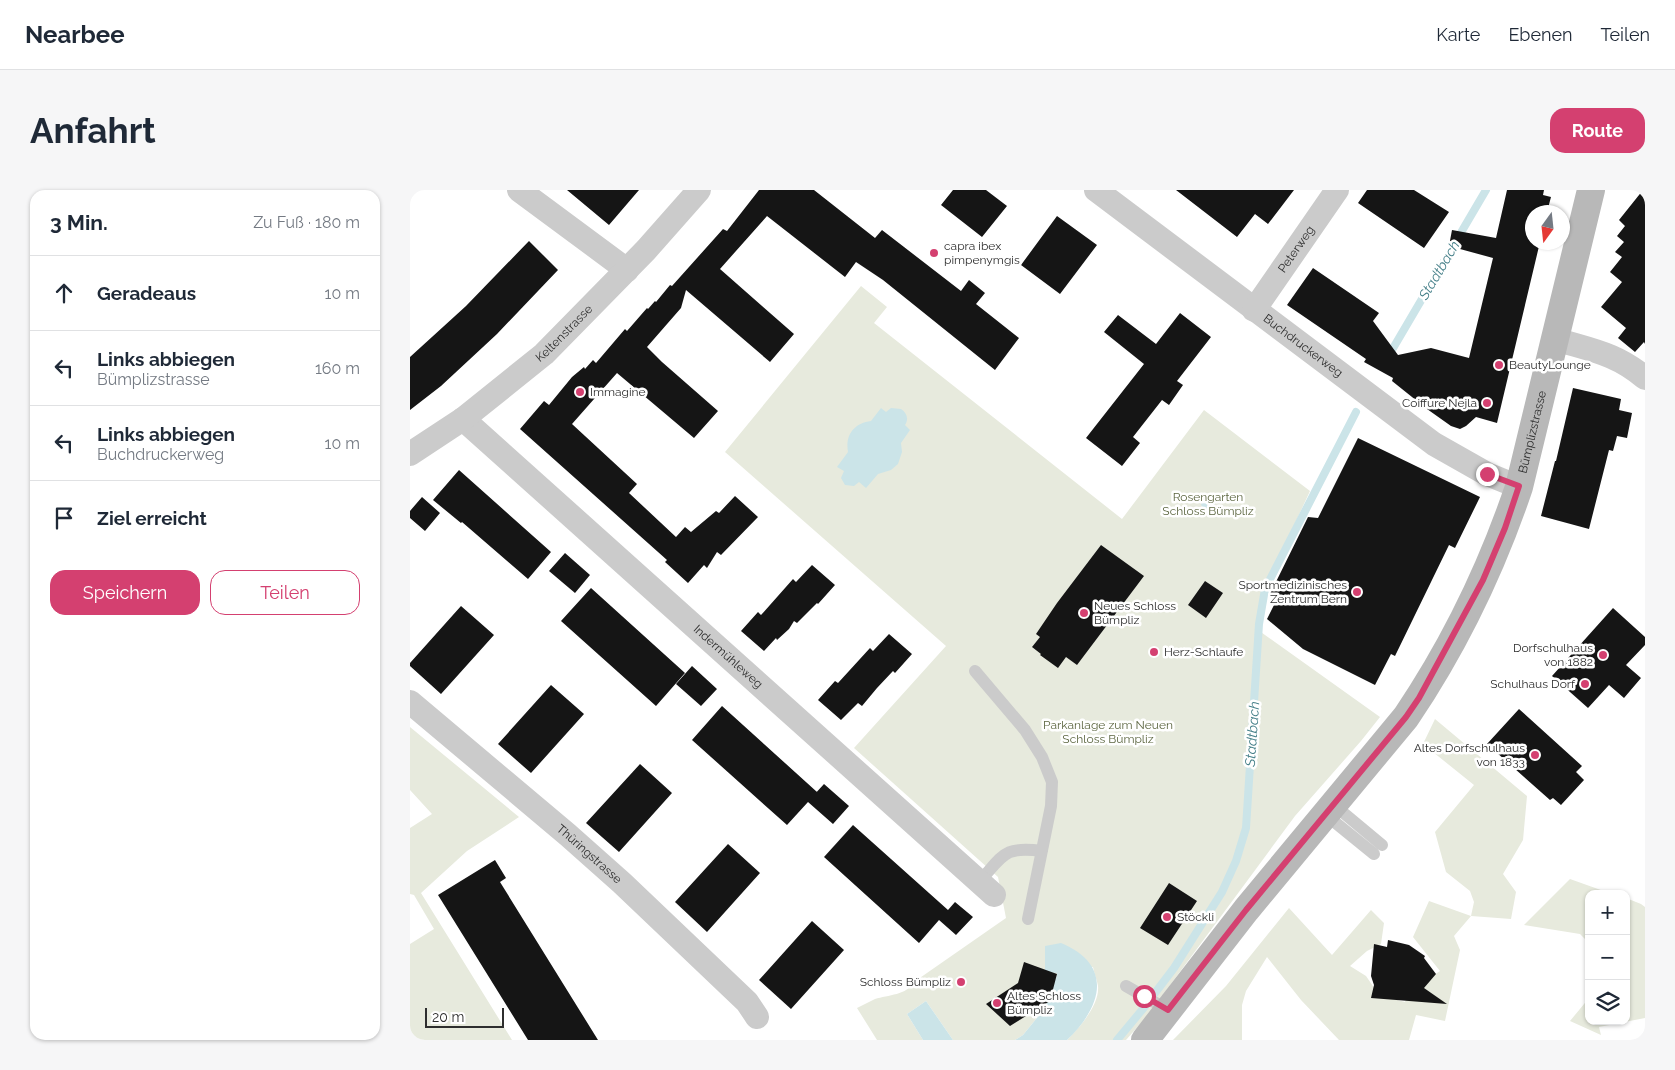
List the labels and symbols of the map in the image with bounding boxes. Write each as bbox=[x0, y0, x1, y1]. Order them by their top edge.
north arrow bbox=[1525, 205, 1570, 250]
street label: Peterweg bbox=[1275, 223, 1317, 275]
water label: Stadtbach bbox=[1415, 238, 1463, 303]
place label: capra ibex pimpenymgis bbox=[944, 239, 1020, 267]
marker: capra ibex pimpenymgis bbox=[928, 247, 940, 259]
street label: Keltenstrasse bbox=[533, 302, 595, 365]
street label: Buchdruckerweg bbox=[1261, 311, 1345, 380]
place label: BeautyLounge bbox=[1509, 358, 1591, 372]
marker: BeautyLounge bbox=[1493, 359, 1505, 371]
place label: Immagine bbox=[590, 385, 646, 399]
marker: Immagine bbox=[574, 386, 586, 398]
street label: Bümplizstrasse bbox=[1516, 389, 1549, 475]
place label: Coiffure Nejla bbox=[1402, 396, 1477, 410]
marker: Coiffure Nejla bbox=[1481, 397, 1493, 409]
route end bbox=[1476, 463, 1499, 486]
park label: Rosengarten Schloss Bümpliz bbox=[1162, 490, 1254, 518]
place label: Sportmedizinisches Zentrum Bern bbox=[1238, 578, 1347, 606]
marker: Sportmedizinisches Zentrum Bern bbox=[1351, 586, 1363, 598]
place label: Neues Schloss Bümpliz bbox=[1094, 599, 1176, 627]
marker: Neues Schloss Bümpliz bbox=[1078, 607, 1090, 619]
street label: Indermühleweg bbox=[691, 622, 766, 691]
place label: Dorfschulhaus von 1882 bbox=[1513, 641, 1593, 669]
place label: Herz-Schlaufe bbox=[1164, 645, 1243, 659]
marker: Herz-Schlaufe bbox=[1148, 646, 1160, 658]
marker: Dorfschulhaus von 1882 bbox=[1597, 649, 1609, 661]
place label: Schulhaus Dorf bbox=[1490, 677, 1576, 691]
marker: Schulhaus Dorf bbox=[1579, 678, 1591, 690]
water label: Stadtbach bbox=[1242, 701, 1262, 768]
park label: Parkanlage zum Neuen Schloss Bümpliz bbox=[1043, 718, 1173, 746]
place label: Altes Dorfschulhaus von 1833 bbox=[1414, 741, 1525, 769]
marker: Altes Dorfschulhaus von 1833 bbox=[1529, 749, 1541, 761]
street label: Thüringstrasse bbox=[554, 822, 625, 886]
place label: Stöckli bbox=[1177, 910, 1214, 924]
marker: Stöckli bbox=[1161, 911, 1173, 923]
place label: Schloss Bümpliz bbox=[860, 975, 951, 989]
marker: Schloss Bümpliz bbox=[955, 976, 967, 988]
route start bbox=[1133, 985, 1156, 1008]
place label: Altes Schloss Bümpliz bbox=[1007, 989, 1081, 1017]
marker: Altes Schloss Bümpliz bbox=[991, 997, 1003, 1009]
scale bar bbox=[425, 1005, 504, 1028]

